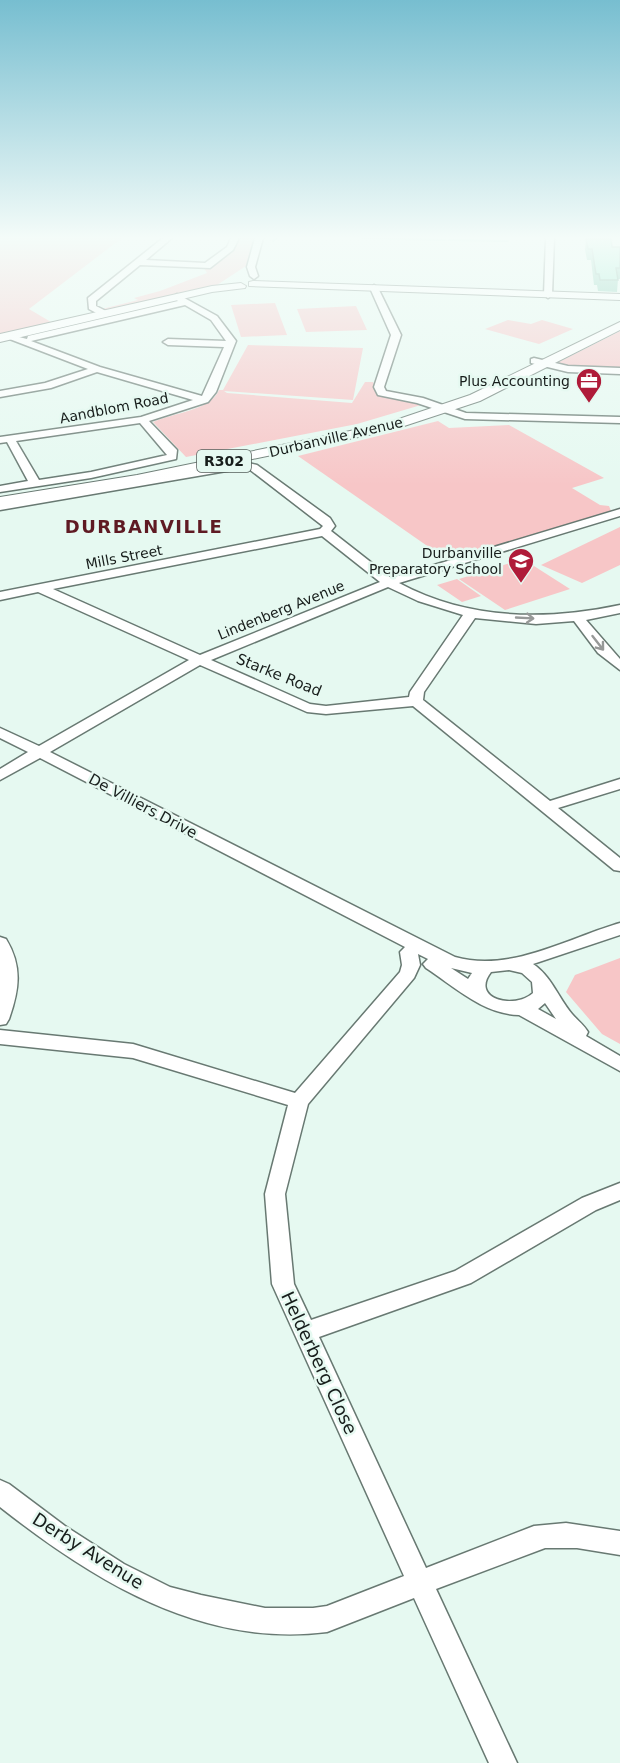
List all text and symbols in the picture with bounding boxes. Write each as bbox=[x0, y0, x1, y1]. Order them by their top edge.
office icon: Plus Accounting bbox=[574, 366, 604, 404]
place label: Plus Accounting bbox=[459, 373, 570, 389]
street label: Aandblom Road bbox=[58, 390, 170, 426]
street label: Durbanville Avenue bbox=[268, 414, 404, 460]
road number: R302 bbox=[197, 450, 251, 472]
district label: DURBANVILLE bbox=[65, 516, 223, 537]
street label: Mills Street bbox=[84, 542, 164, 572]
place label: Durbanville Preparatory School bbox=[369, 545, 502, 577]
school or university icon: Durbanville Preparatory School bbox=[506, 546, 536, 584]
street label: Lindenberg Avenue bbox=[215, 577, 347, 643]
one-way arrow bbox=[514, 613, 534, 624]
one-way arrow bbox=[591, 635, 604, 651]
street label: Starke Road bbox=[234, 650, 324, 700]
street label: De Villiers Drive bbox=[86, 770, 200, 842]
street label: Helderberg Close bbox=[277, 1288, 362, 1438]
street label: Derby Avenue bbox=[29, 1508, 148, 1593]

